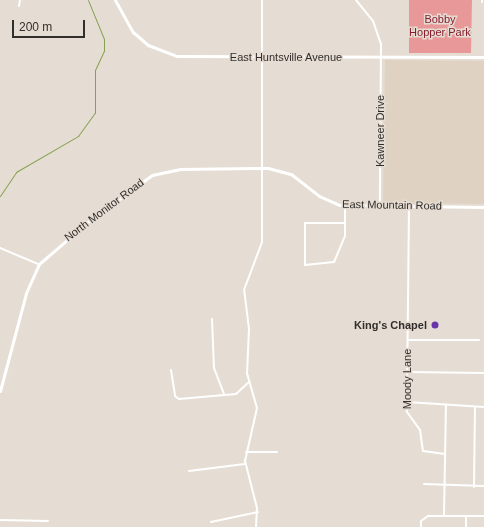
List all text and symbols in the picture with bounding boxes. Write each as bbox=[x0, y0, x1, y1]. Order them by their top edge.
scale bar bbox=[14, 12, 87, 38]
park label: Bobby Hopper Park bbox=[409, 13, 471, 39]
text: 200 m bbox=[19, 20, 52, 34]
street label: East Huntsville Avenue bbox=[230, 50, 342, 64]
street label: Kawneer Drive bbox=[373, 95, 387, 167]
street label: North Monitor Road bbox=[62, 176, 146, 244]
street label: East Mountain Road bbox=[342, 198, 442, 212]
place label: King's Chapel bbox=[354, 318, 427, 332]
marker: King's Chapel bbox=[430, 320, 440, 330]
street label: Moody Lane bbox=[400, 349, 414, 409]

